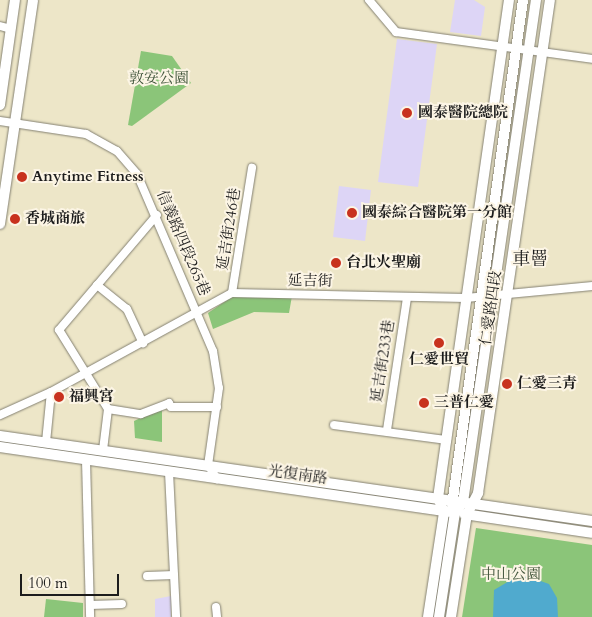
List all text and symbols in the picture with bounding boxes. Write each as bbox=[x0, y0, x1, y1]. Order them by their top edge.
park label: 敦安公園 bbox=[129, 70, 189, 88]
place label: 國泰醫院總院 bbox=[418, 104, 508, 122]
marker: 國泰醫院總院 bbox=[400, 106, 414, 120]
place label: Anytime Fitness bbox=[32, 168, 144, 186]
marker: Anytime Fitness bbox=[16, 171, 28, 183]
street label: 信義路四段265巷 bbox=[153, 187, 213, 299]
street label: 延吉街246巷 bbox=[214, 187, 244, 271]
place label: 國泰綜合醫院第一分館 bbox=[362, 204, 512, 222]
marker: 國泰綜合醫院第一分館 bbox=[346, 207, 358, 219]
place label: 香城商旅 bbox=[25, 210, 85, 228]
marker: 香城商旅 bbox=[9, 213, 21, 225]
district label: 車罾 bbox=[512, 249, 548, 271]
place label: 台北火聖廟 bbox=[346, 254, 421, 272]
marker: 台北火聖廟 bbox=[330, 257, 342, 269]
street label: 仁愛路四段 bbox=[477, 270, 505, 346]
street label: 延吉街 bbox=[287, 272, 333, 290]
street label: 延吉街233巷 bbox=[368, 319, 398, 403]
marker: 仁愛世貿 bbox=[433, 337, 445, 349]
place label: 仁愛世貿 bbox=[409, 351, 469, 369]
place label: 仁愛三青 bbox=[517, 375, 577, 393]
marker: 仁愛三青 bbox=[501, 378, 513, 390]
place label: 福興宮 bbox=[69, 388, 114, 406]
marker: 福興宮 bbox=[53, 391, 65, 403]
place label: 三普仁愛 bbox=[434, 394, 494, 412]
marker: 三普仁愛 bbox=[418, 397, 430, 409]
street label: 光復南路 bbox=[267, 462, 329, 488]
scale bar bbox=[22, 564, 121, 596]
park label: 中山公園 bbox=[481, 566, 541, 584]
text: 100 m bbox=[28, 573, 68, 593]

